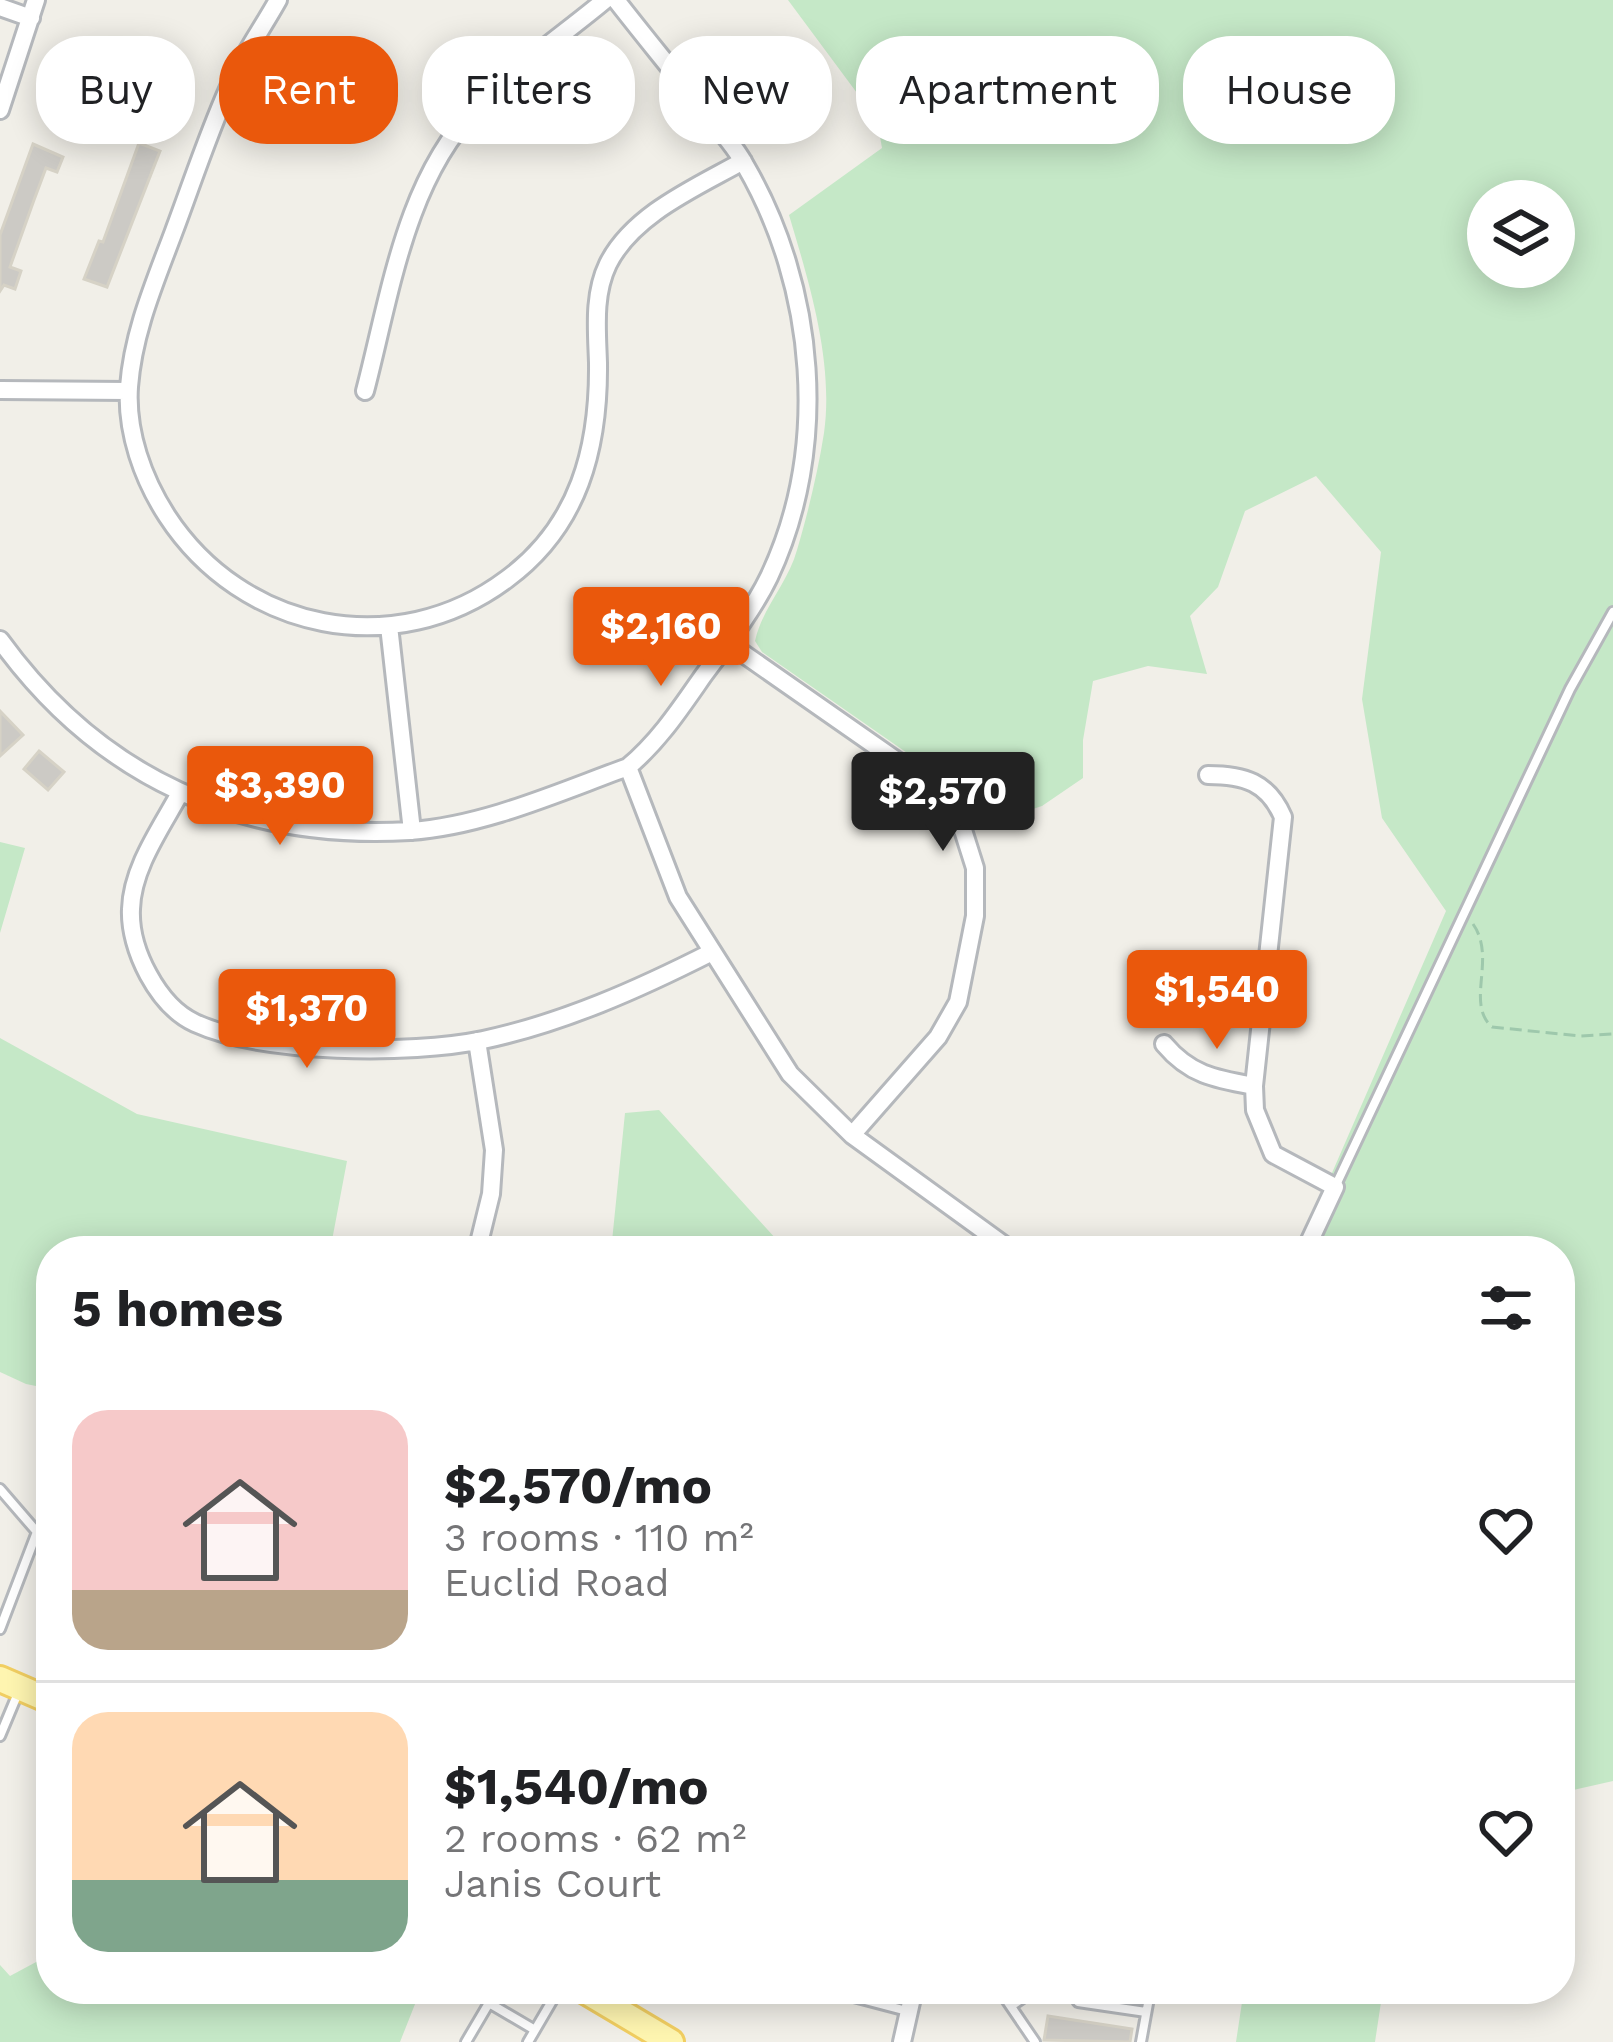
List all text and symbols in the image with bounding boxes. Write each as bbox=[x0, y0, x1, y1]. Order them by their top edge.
chip: Buy bbox=[36, 36, 195, 144]
chip: Rent bbox=[219, 36, 398, 144]
chip: Filters bbox=[422, 36, 635, 144]
chip: New bbox=[659, 36, 832, 144]
chip: Apartment bbox=[856, 36, 1159, 144]
chip: House bbox=[1183, 36, 1395, 144]
map controls bbox=[1467, 180, 1575, 288]
button: layers bbox=[1467, 180, 1575, 288]
pin: $2,160 bbox=[563, 587, 759, 689]
text: $2,160 bbox=[600, 603, 722, 648]
pin: $3,390 bbox=[182, 746, 378, 848]
pin: $2,570 bbox=[845, 752, 1041, 854]
text: $3,390 bbox=[214, 762, 346, 807]
text: $2,570 bbox=[879, 768, 1007, 813]
pin: $1,540 bbox=[1119, 950, 1315, 1052]
text: $1,540 bbox=[1154, 966, 1280, 1011]
pin: $1,370 bbox=[209, 969, 405, 1071]
text: $1,370 bbox=[246, 985, 368, 1030]
icon: filters bbox=[1473, 1275, 1539, 1341]
text: 5 homes bbox=[72, 1279, 283, 1338]
text: $2,570/mo bbox=[444, 1456, 712, 1515]
icon: home bbox=[168, 1458, 312, 1602]
icon: heart bbox=[1473, 1497, 1539, 1563]
text: 3 rooms · 110 m² bbox=[444, 1515, 754, 1560]
text: Euclid Road bbox=[444, 1560, 669, 1605]
text: $1,540/mo bbox=[444, 1757, 708, 1816]
icon: home bbox=[168, 1760, 312, 1904]
icon: heart bbox=[1473, 1799, 1539, 1865]
text: 2 rooms · 62 m² bbox=[444, 1816, 746, 1861]
text: Janis Court bbox=[444, 1861, 661, 1906]

